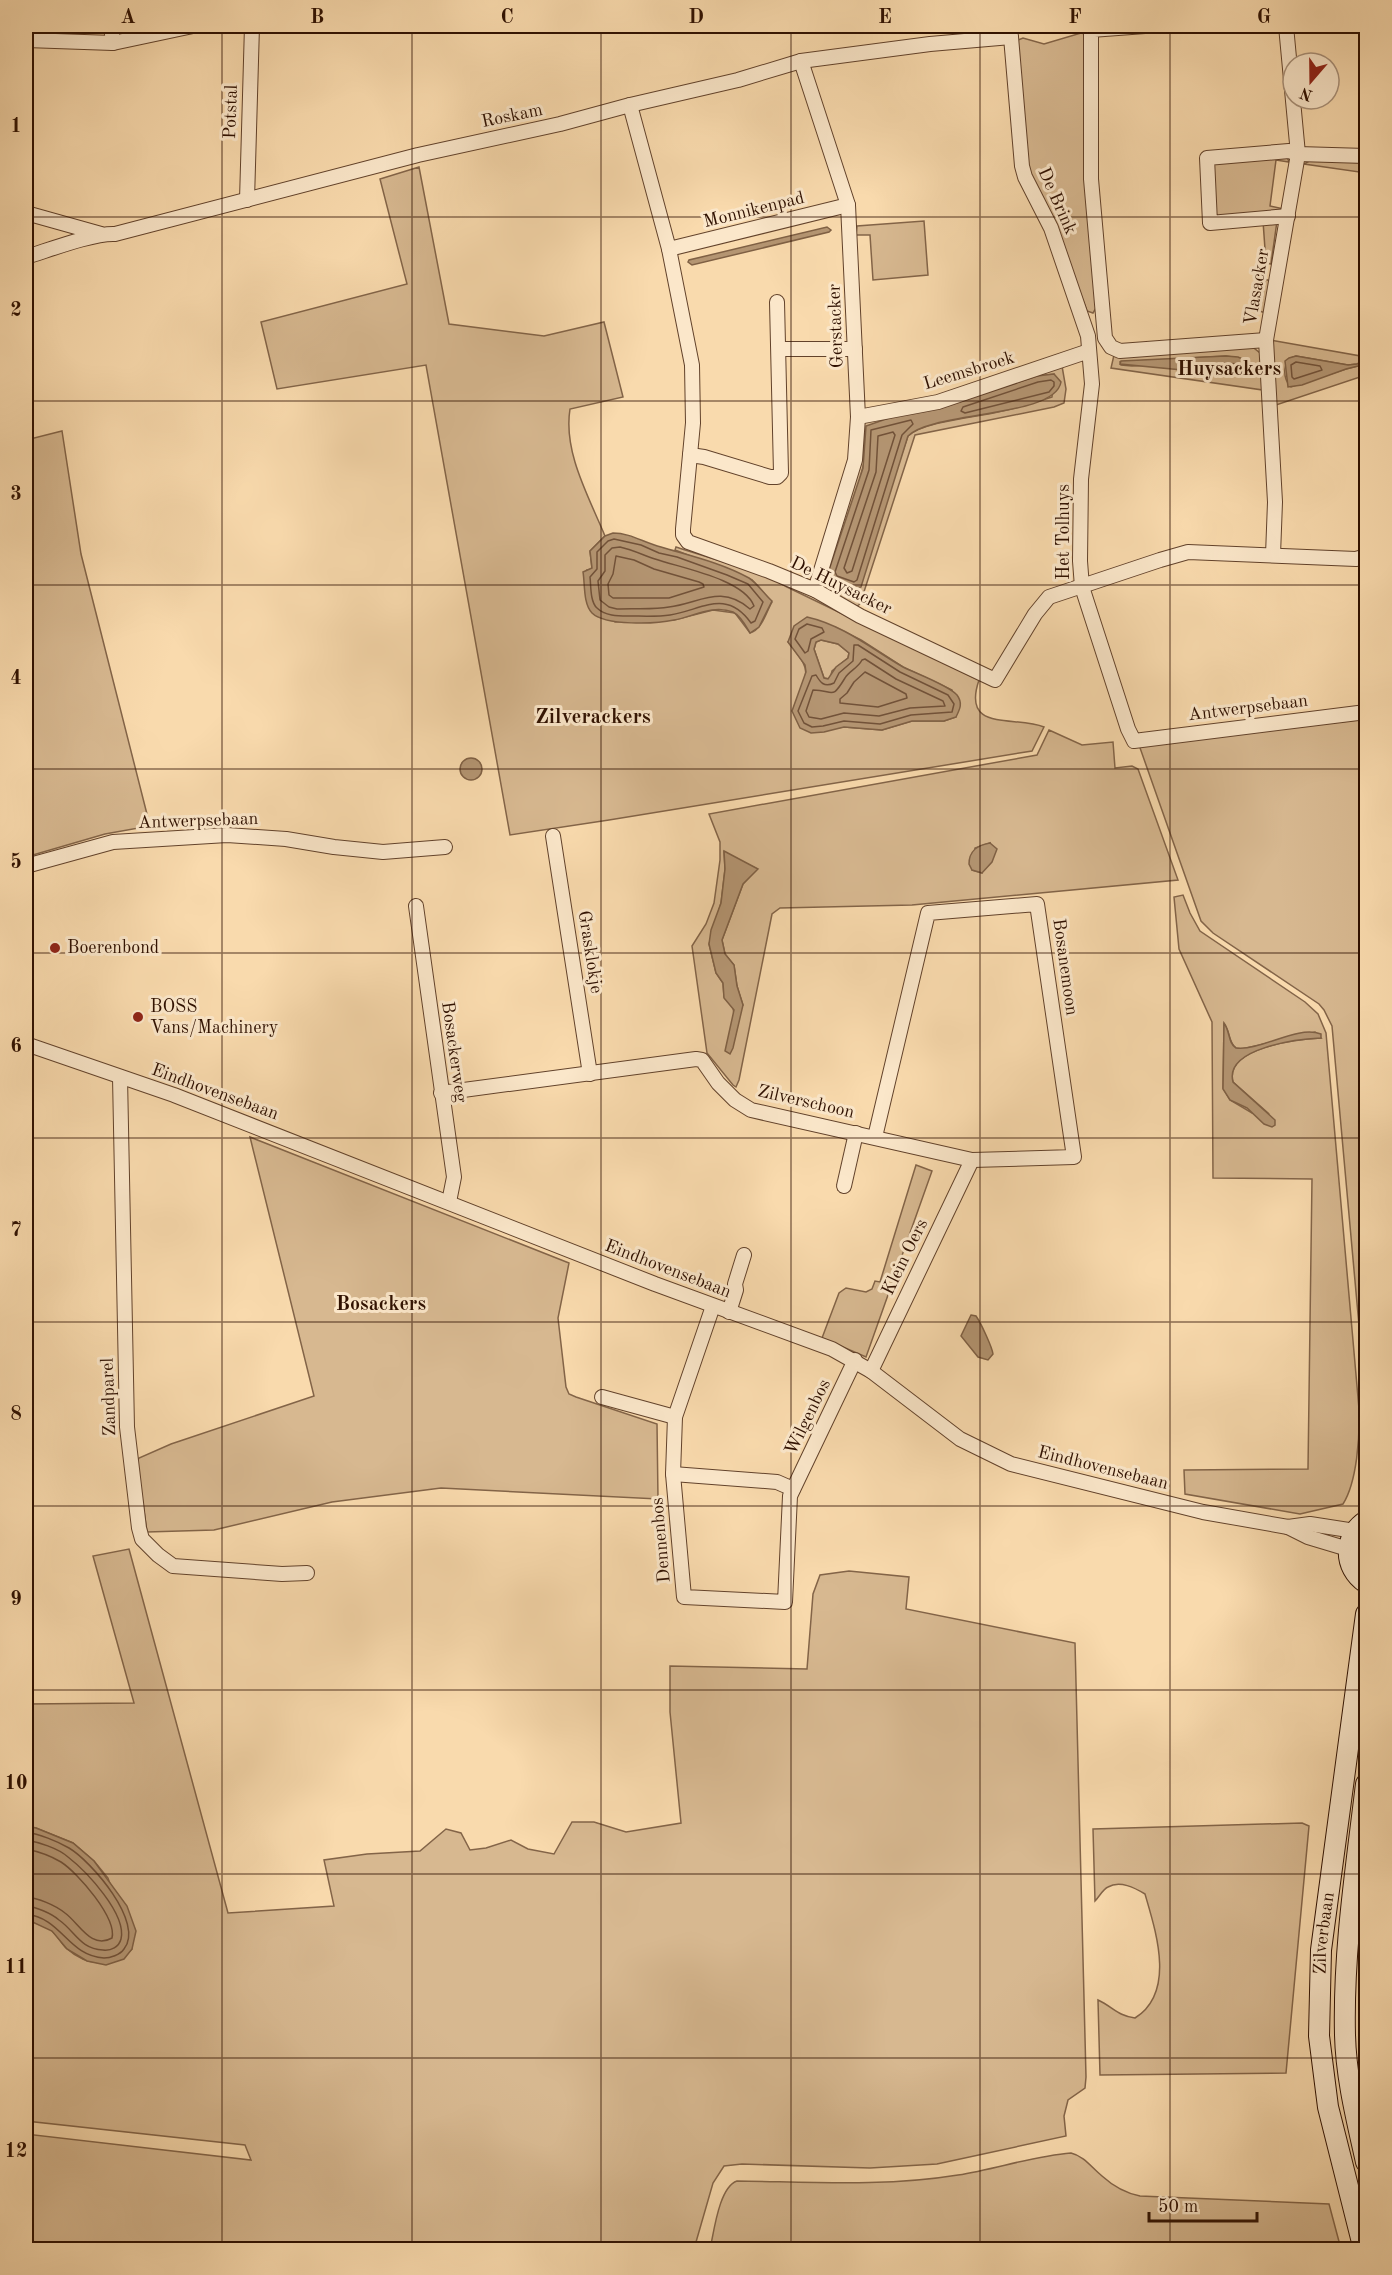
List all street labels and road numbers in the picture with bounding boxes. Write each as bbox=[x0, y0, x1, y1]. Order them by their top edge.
street label: Potstal bbox=[221, 84, 241, 140]
street label: Roskam bbox=[480, 101, 544, 131]
street label: De Brink bbox=[1034, 165, 1080, 237]
street label: Monnikenpad bbox=[702, 189, 806, 231]
street label: Vlasacker bbox=[1241, 247, 1273, 327]
street label: Gerstacker bbox=[826, 283, 846, 369]
street label: Leemsbroek bbox=[921, 349, 1017, 393]
street label: Het Tolhuys bbox=[1055, 484, 1073, 580]
street label: De Huysacker bbox=[787, 554, 895, 619]
street label: Antwerpsebaan bbox=[1187, 692, 1309, 724]
street label: Antwerpsebaan bbox=[137, 810, 259, 832]
street label: Grasklokje bbox=[575, 909, 605, 995]
street label: Bosanemoon bbox=[1049, 917, 1081, 1017]
street label: Bosackerweg bbox=[438, 1000, 470, 1104]
street label: Eindhovensebaan bbox=[149, 1061, 281, 1123]
street label: Zilverschoon bbox=[756, 1082, 856, 1122]
street label: Klein Oers bbox=[879, 1216, 931, 1298]
street label: Eindhovensebaan bbox=[602, 1237, 734, 1301]
street label: Zandparel bbox=[99, 1357, 119, 1437]
street label: Wilgenbos bbox=[782, 1376, 834, 1458]
street label: Eindhovensebaan bbox=[1036, 1443, 1170, 1493]
street label: Dennenbos bbox=[648, 1496, 674, 1583]
street label: Zilverbaan bbox=[1311, 1891, 1338, 1975]

